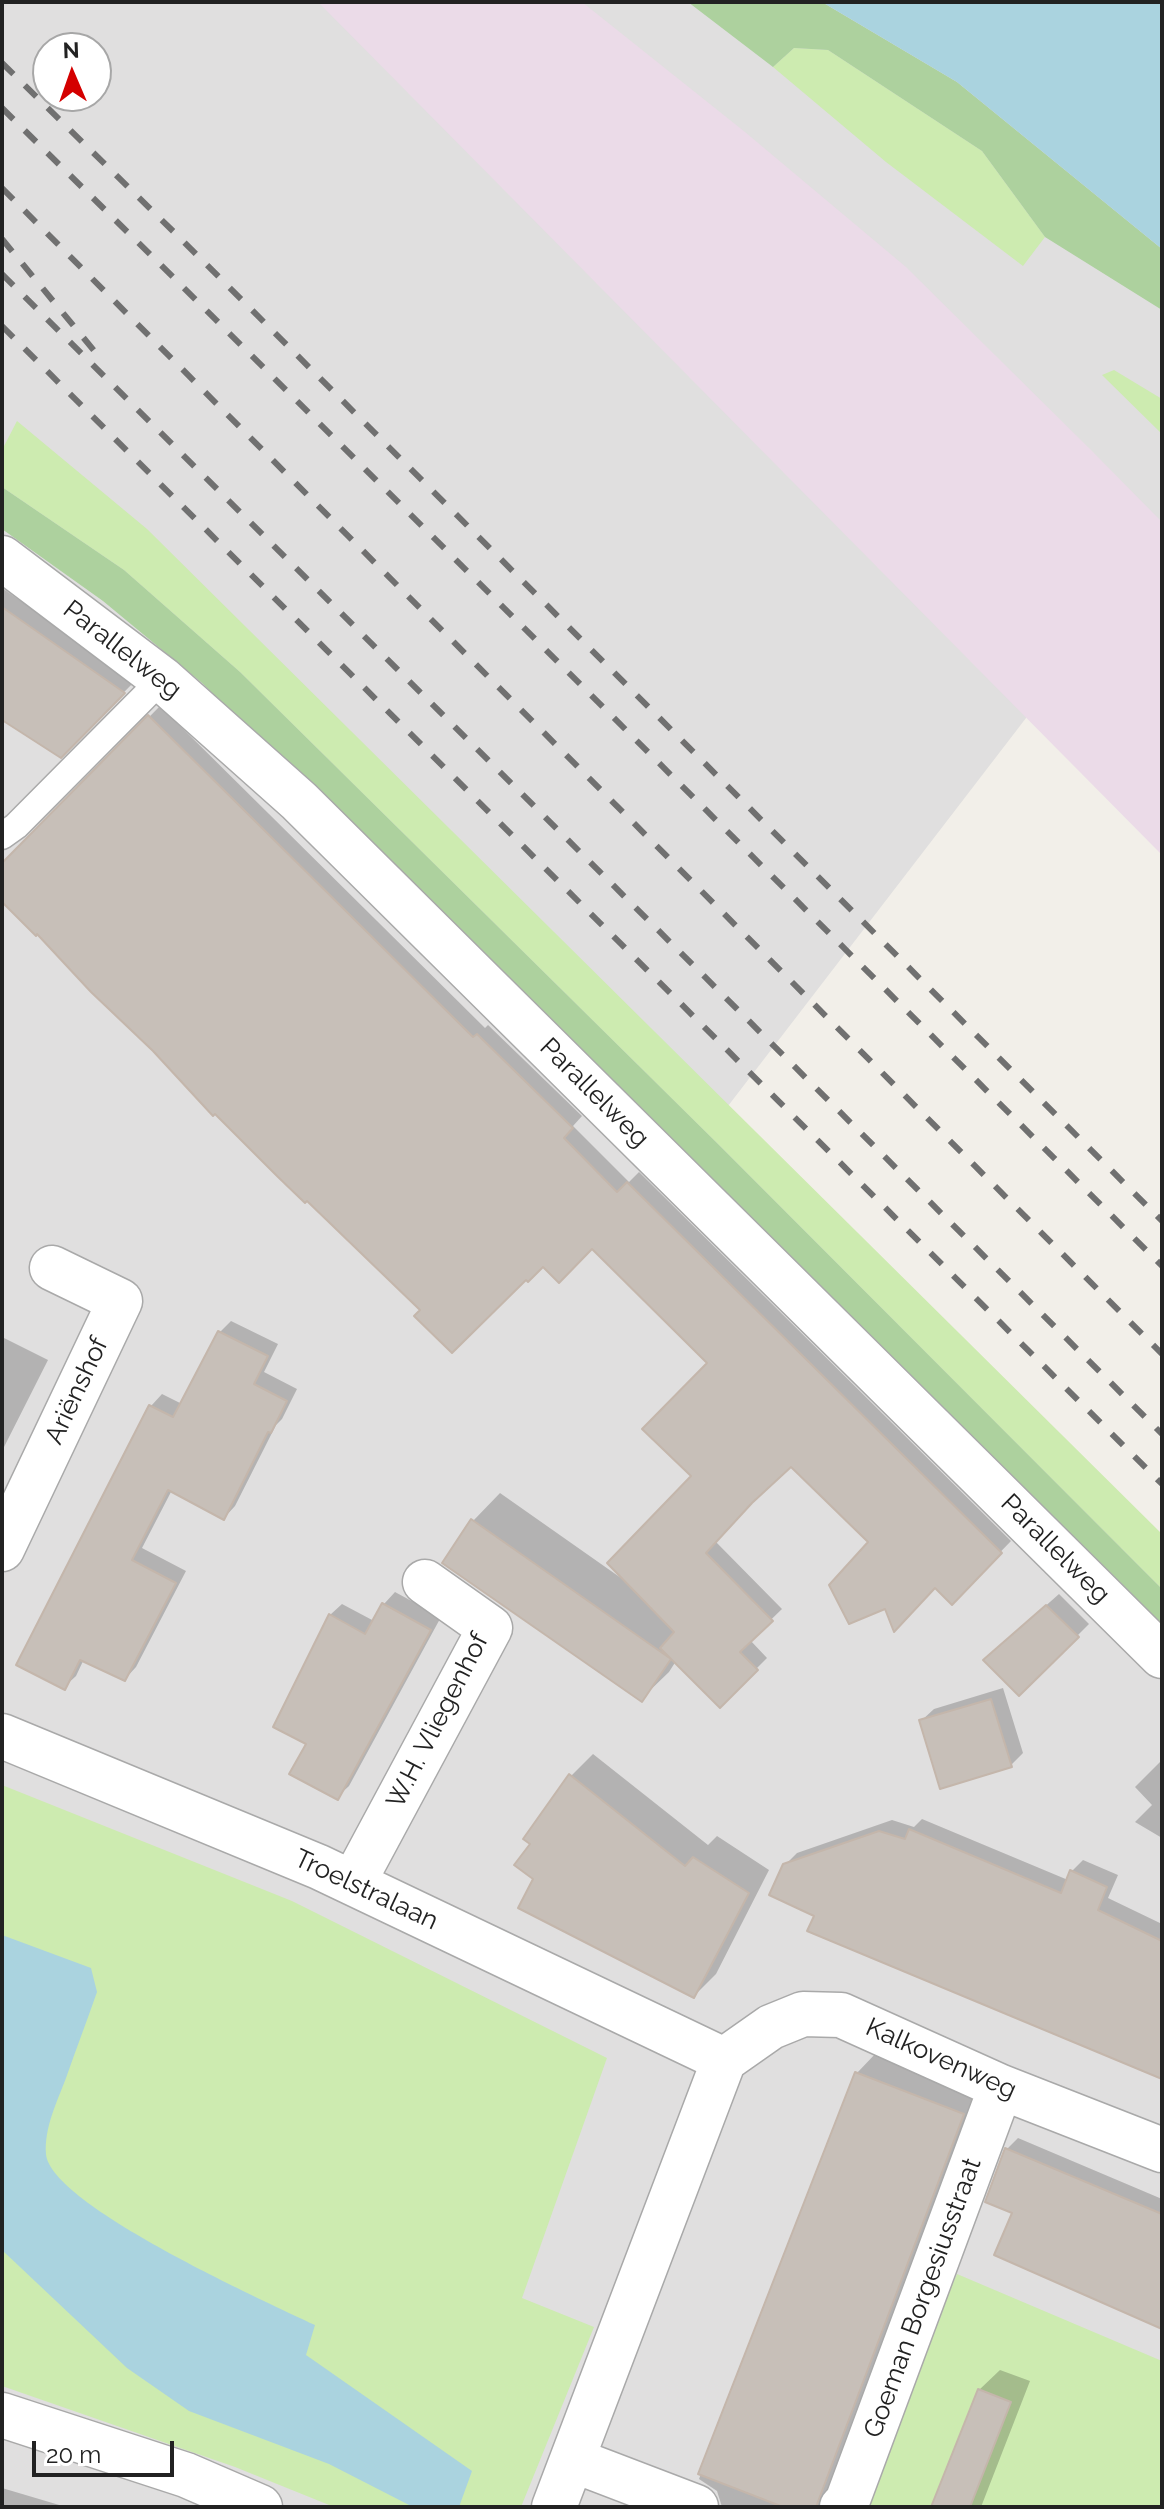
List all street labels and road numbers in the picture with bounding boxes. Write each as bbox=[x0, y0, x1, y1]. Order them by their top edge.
street label: Parallelweg bbox=[57, 594, 187, 706]
street label: Parallelweg bbox=[533, 1032, 655, 1154]
street label: Ariënshof bbox=[39, 1333, 115, 1449]
street label: Parallelweg bbox=[994, 1488, 1116, 1610]
street label: W.H. Vliegenhof bbox=[381, 1628, 495, 1814]
street label: Troelstralaan bbox=[289, 1843, 443, 1937]
street label: Kalkovenweg bbox=[861, 2012, 1021, 2106]
street label: Goeman Borgesiusstraat bbox=[858, 2154, 988, 2442]

